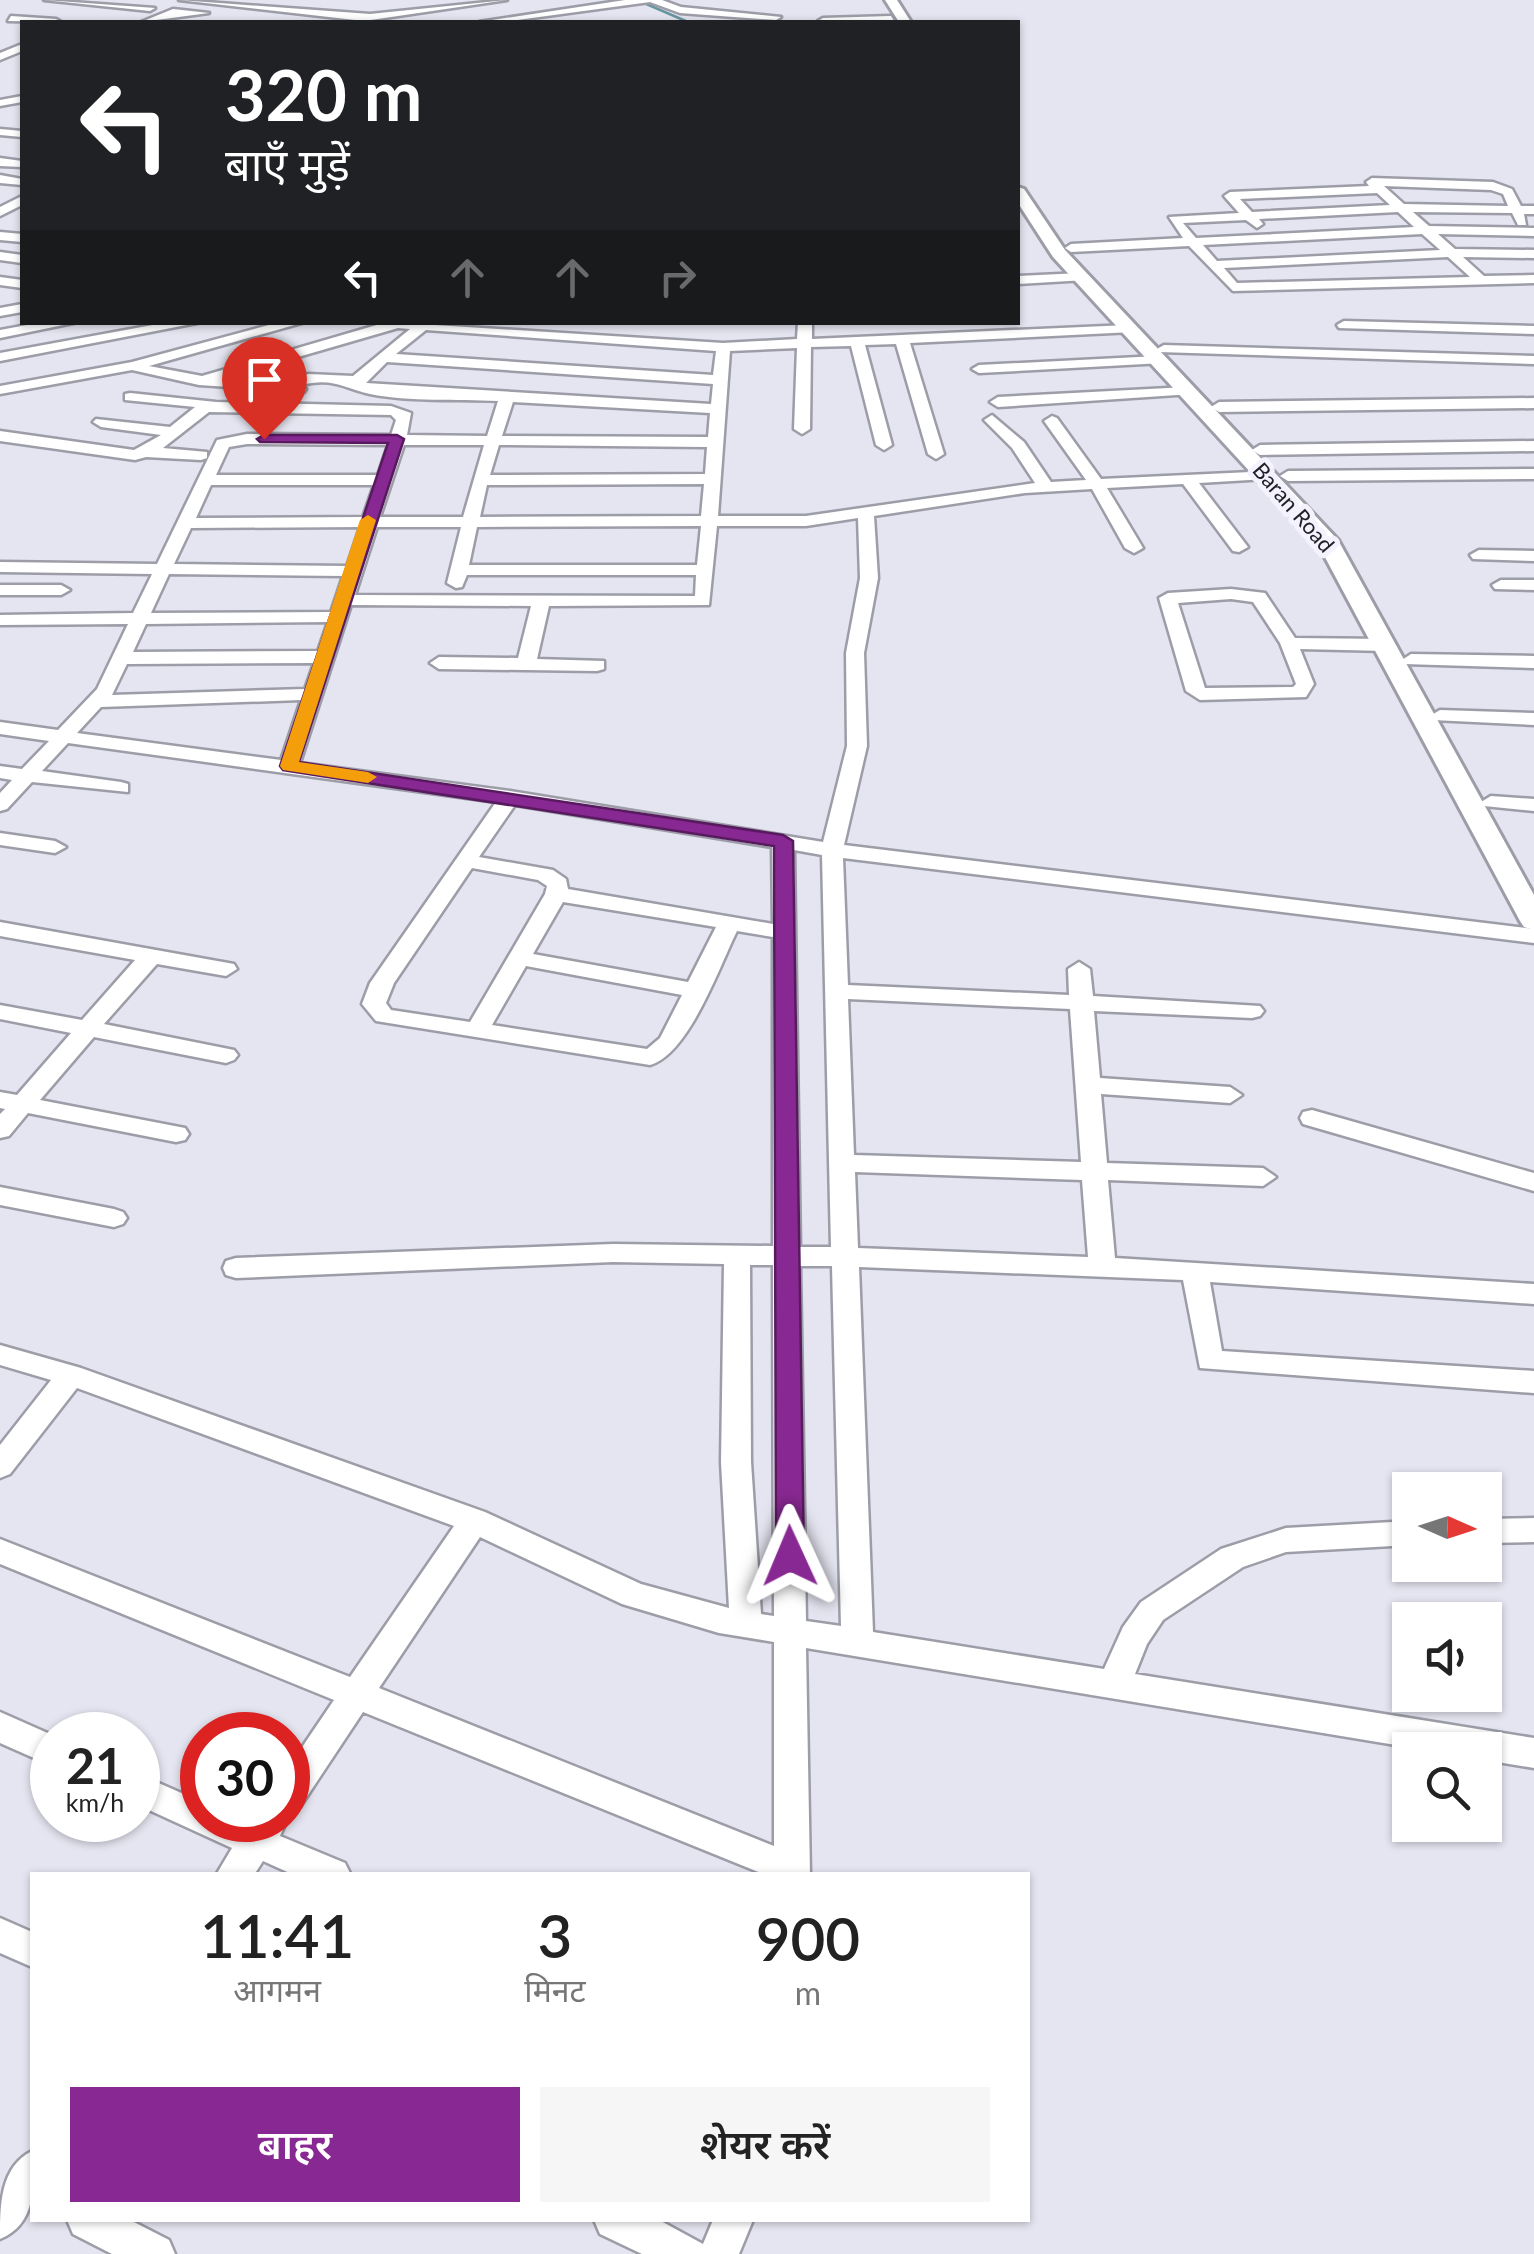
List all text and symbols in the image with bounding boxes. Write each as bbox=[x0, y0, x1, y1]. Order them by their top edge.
text: 320 m bbox=[225, 52, 422, 136]
icon: left bbox=[60, 60, 190, 190]
text: बाएँ मुड़ें bbox=[225, 137, 350, 191]
icon: left bbox=[335, 250, 390, 305]
icon: ahead bbox=[440, 250, 495, 305]
icon: ahead bbox=[545, 250, 600, 305]
icon: right bbox=[650, 250, 705, 305]
pin bbox=[222, 337, 307, 440]
icon: arrive bbox=[237, 352, 292, 407]
street label: Baran Road bbox=[1248, 456, 1340, 558]
north arrow bbox=[1392, 1472, 1502, 1582]
map controls bbox=[1392, 1472, 1502, 1842]
position arrow bbox=[738, 1504, 842, 1608]
button: sound bbox=[1392, 1602, 1502, 1712]
speed limit sign: 30 bbox=[180, 1712, 310, 1842]
button: search bbox=[1392, 1732, 1502, 1842]
text: 21 bbox=[66, 1735, 124, 1795]
text: km/h bbox=[66, 1787, 124, 1817]
text: 11:41 bbox=[200, 1899, 354, 1971]
text: 3 bbox=[538, 1899, 572, 1971]
text: 900 bbox=[756, 1902, 860, 1974]
text: आगमन bbox=[233, 1970, 321, 2009]
text: मिनट bbox=[524, 1970, 586, 2009]
text: m bbox=[795, 1973, 821, 2012]
button: बाहर bbox=[70, 2087, 520, 2202]
button: शेयर करें bbox=[540, 2087, 990, 2202]

